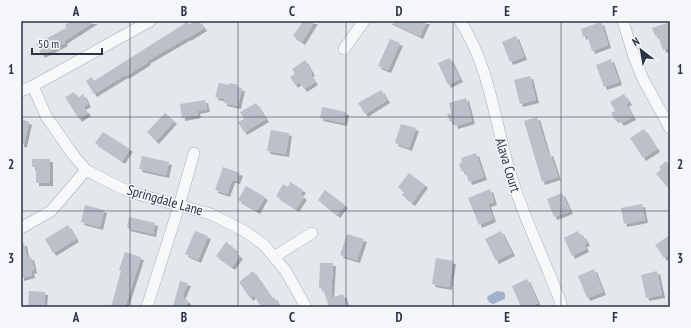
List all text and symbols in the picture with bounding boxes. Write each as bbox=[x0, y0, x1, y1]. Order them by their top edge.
text: A bbox=[72, 3, 80, 20]
text: B bbox=[181, 3, 187, 20]
text: C bbox=[289, 3, 295, 20]
text: D bbox=[396, 3, 403, 20]
text: E bbox=[504, 3, 510, 20]
text: F bbox=[612, 3, 618, 20]
scale bar bbox=[32, 30, 102, 56]
north arrow bbox=[621, 30, 661, 70]
text: N bbox=[630, 34, 642, 49]
text: 50 m bbox=[38, 36, 59, 51]
text: 1 bbox=[8, 61, 14, 78]
text: 1 bbox=[677, 61, 683, 78]
street label: Alava Court bbox=[491, 136, 525, 194]
text: 2 bbox=[8, 156, 14, 173]
text: 2 bbox=[677, 156, 683, 173]
street label: Springdale Lane bbox=[125, 181, 205, 219]
text: 3 bbox=[8, 250, 14, 267]
text: 3 bbox=[677, 250, 683, 267]
text: A bbox=[72, 309, 80, 326]
text: B bbox=[181, 309, 187, 326]
text: C bbox=[289, 309, 295, 326]
text: D bbox=[396, 309, 403, 326]
text: E bbox=[504, 309, 510, 326]
text: F bbox=[612, 309, 618, 326]

